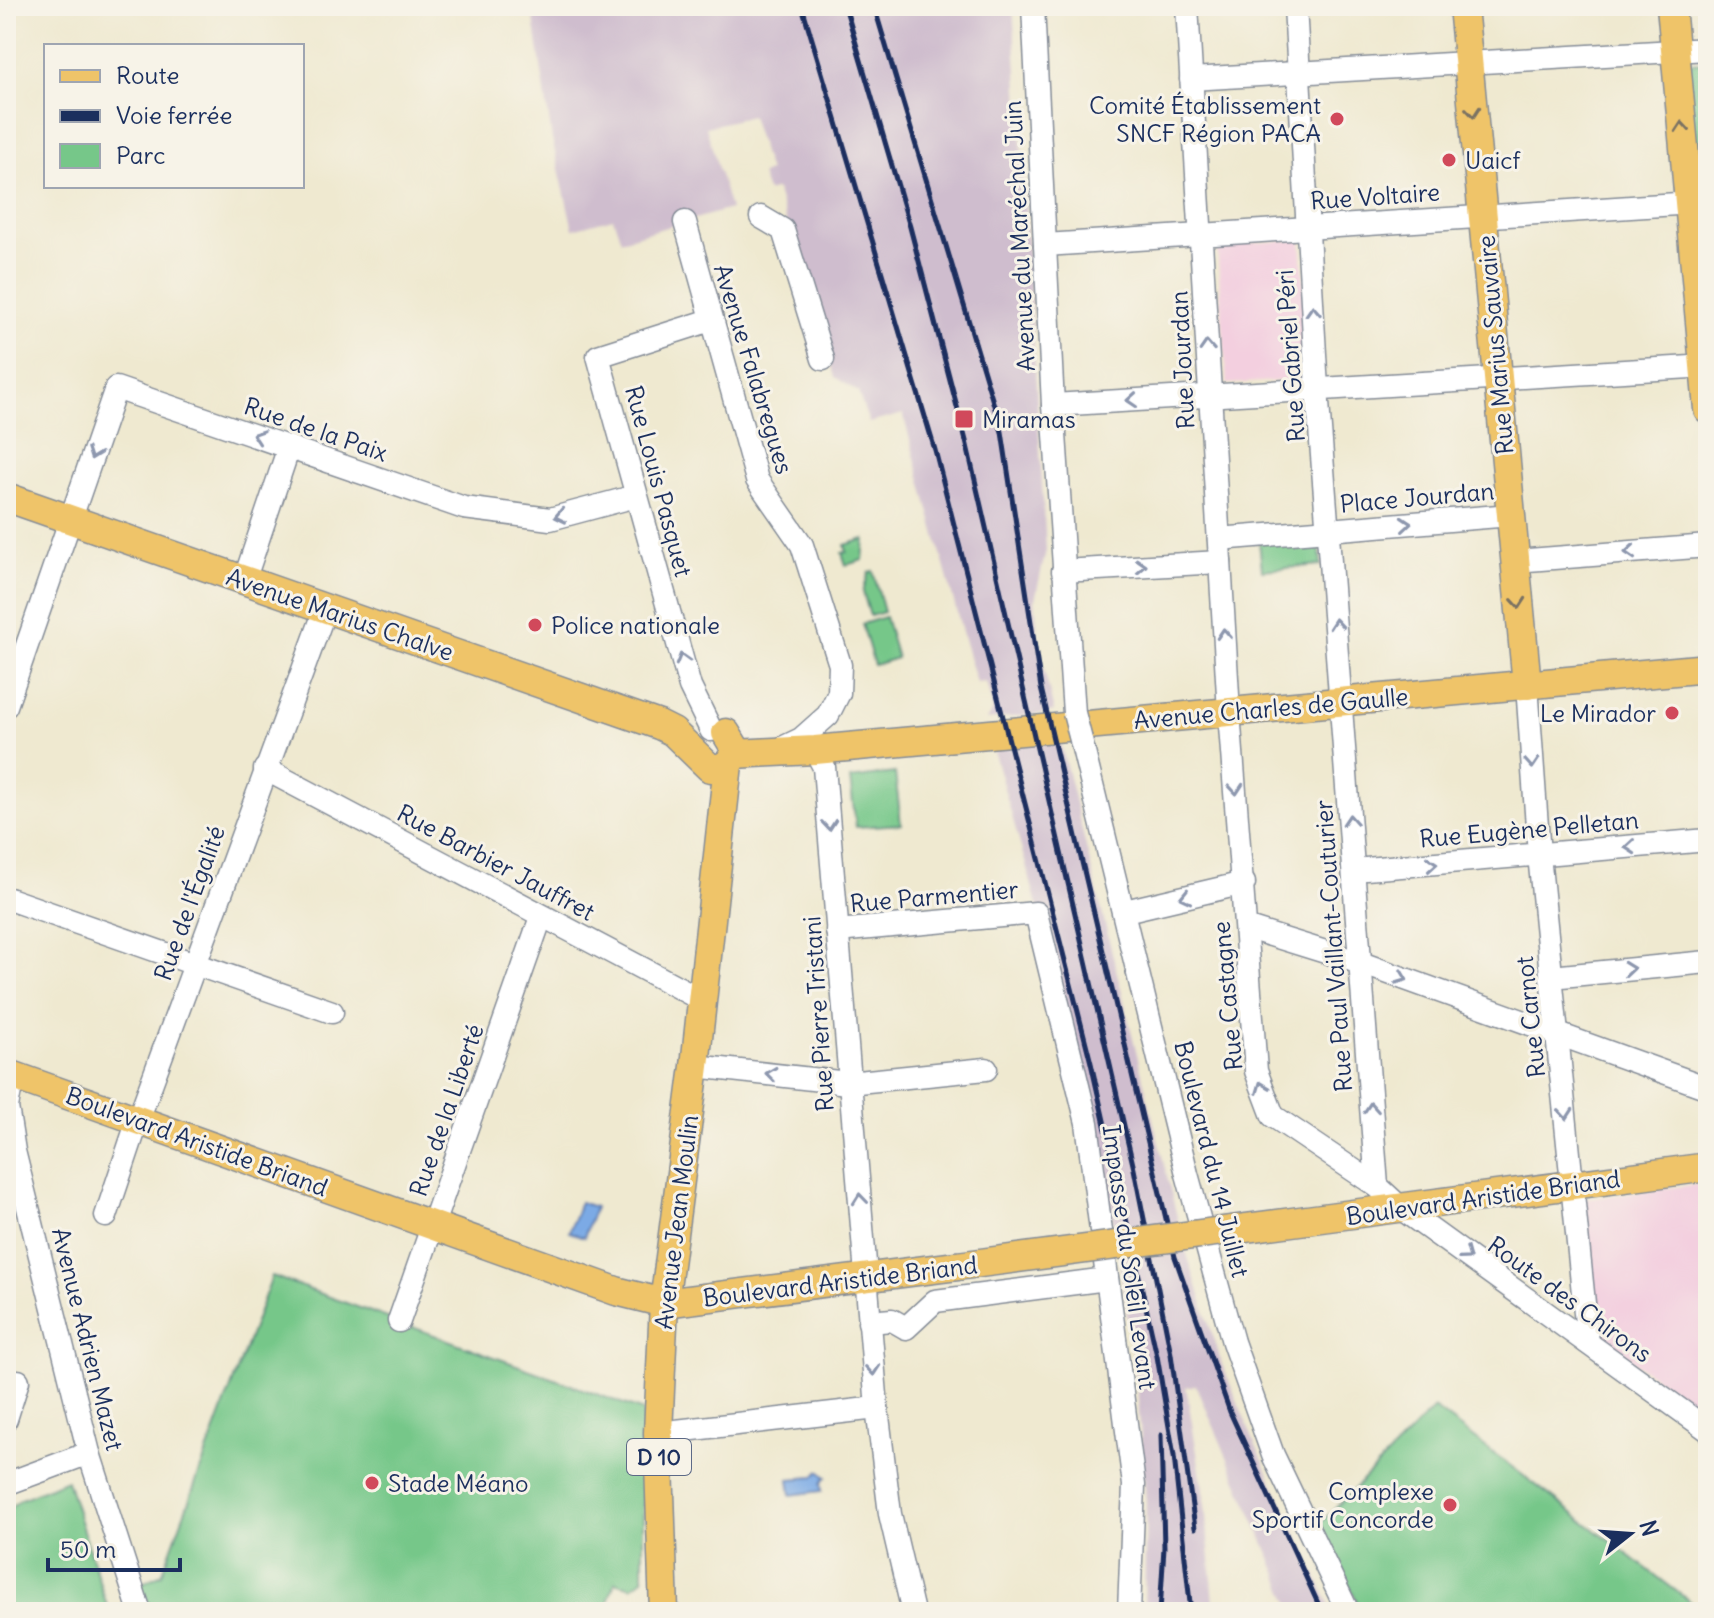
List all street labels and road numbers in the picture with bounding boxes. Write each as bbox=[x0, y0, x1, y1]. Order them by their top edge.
street label: Avenue du Maréchal Juin bbox=[997, 100, 1041, 372]
street label: Rue Voltaire bbox=[1309, 177, 1441, 215]
street label: Rue Marius Sauvaire bbox=[1470, 234, 1520, 456]
street label: Avenue Falabregues bbox=[708, 260, 800, 478]
street label: Rue Gabriel Péri bbox=[1269, 269, 1311, 443]
street label: Rue Jourdan bbox=[1163, 290, 1201, 430]
street label: Rue Louis Pasquet bbox=[619, 382, 699, 580]
street label: Rue de la Paix bbox=[240, 390, 392, 468]
street label: Place Jourdan bbox=[1339, 475, 1495, 519]
street label: Avenue Marius Chalve bbox=[222, 561, 458, 667]
street label: Avenue Charles de Gaulle bbox=[1132, 681, 1410, 735]
street label: Rue Barbier Jauffret bbox=[392, 797, 600, 927]
street label: Rue Paul Vaillant-Couturier bbox=[1308, 799, 1358, 1093]
street label: Rue Eugène Pelletan bbox=[1418, 804, 1640, 854]
street label: Rue de l'Égalité bbox=[147, 821, 231, 985]
street label: Rue Parmentier bbox=[849, 874, 1020, 918]
street label: Rue Pierre Tristani bbox=[796, 915, 840, 1113]
street label: Rue Castagne bbox=[1206, 920, 1248, 1072]
street label: Rue Carnot bbox=[1509, 955, 1551, 1079]
street label: Rue de la Liberté bbox=[402, 1020, 490, 1200]
street label: Boulevard du 14 Juillet bbox=[1168, 1038, 1256, 1280]
street label: Boulevard Aristide Briand bbox=[62, 1080, 332, 1202]
street label: Avenue Jean Moulin bbox=[648, 1113, 704, 1331]
street label: Impasse du Soleil Levant bbox=[1097, 1123, 1163, 1391]
street label: Boulevard Aristide Briand bbox=[1344, 1163, 1622, 1231]
street label: Avenue Adrien Mazet bbox=[46, 1225, 130, 1453]
street label: Route des Chirons bbox=[1482, 1229, 1658, 1369]
street label: Boulevard Aristide Briand bbox=[701, 1249, 979, 1313]
road number: D 10 bbox=[627, 1439, 691, 1475]

